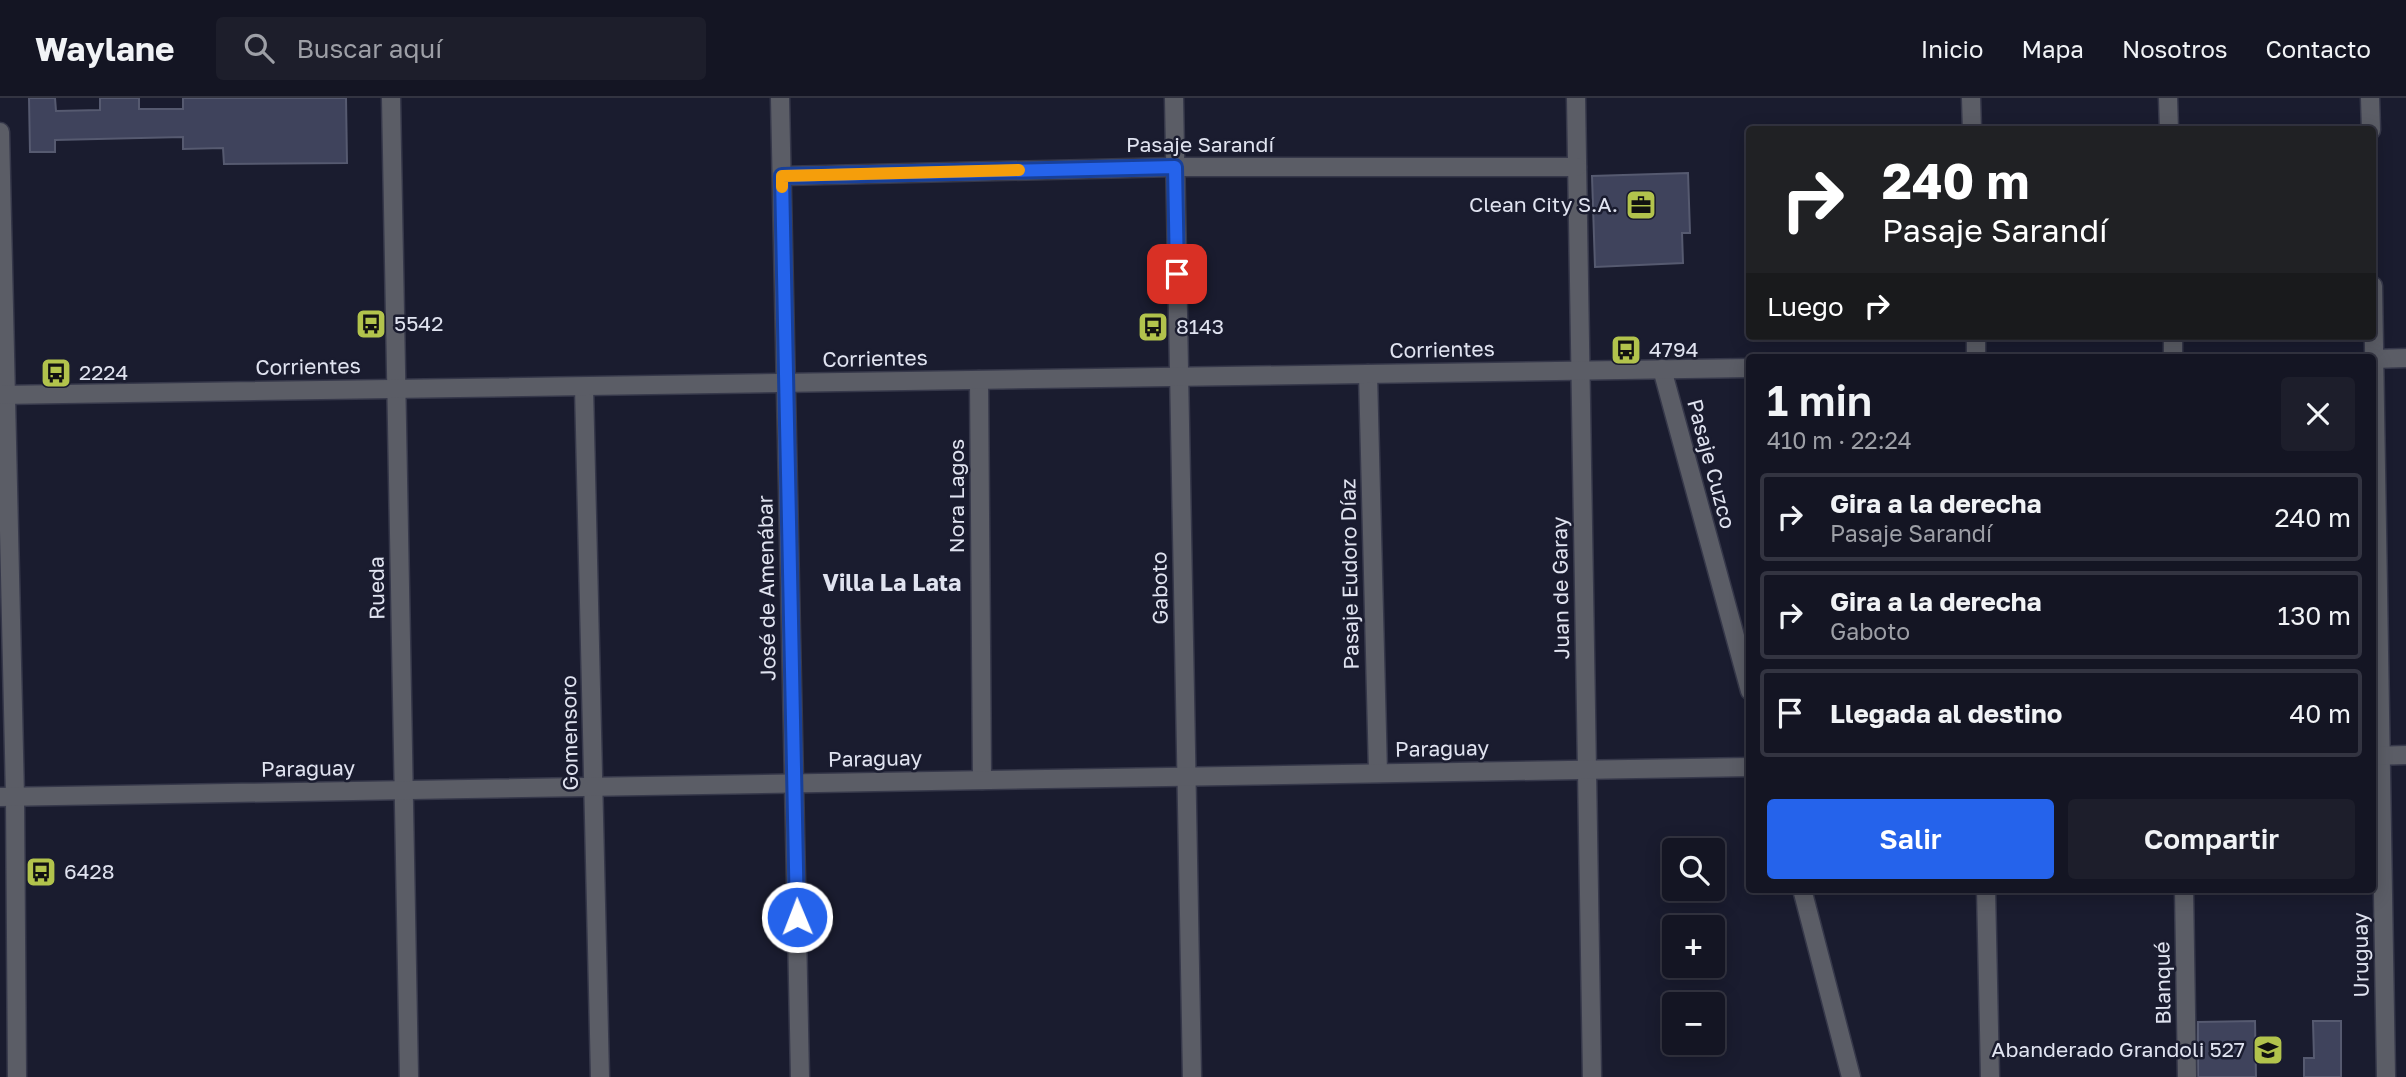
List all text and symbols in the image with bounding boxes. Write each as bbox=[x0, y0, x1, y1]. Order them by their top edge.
search box bbox=[216, 17, 706, 80]
text: Waylane bbox=[35, 29, 174, 68]
icon: search bbox=[240, 29, 278, 67]
text: Buscar aquí bbox=[296, 33, 442, 64]
text: Inicio bbox=[1921, 34, 1983, 63]
text: Mapa bbox=[2021, 34, 2084, 63]
text: Nosotros bbox=[2122, 34, 2228, 63]
text: Contacto bbox=[2266, 34, 2371, 63]
street label: Pasaje Sarandí bbox=[1126, 131, 1275, 157]
text: 240 m bbox=[1882, 151, 2030, 210]
icon: right bbox=[1767, 154, 1858, 245]
office icon: Clean City S.A. bbox=[1624, 188, 1658, 222]
place label: Clean City S.A. bbox=[1469, 191, 1618, 217]
text: Pasaje Sarandí bbox=[1882, 211, 2108, 249]
pin bbox=[1147, 244, 1207, 304]
icon: arrive bbox=[1158, 255, 1196, 293]
icon: right bbox=[1858, 287, 1896, 325]
text: Luego bbox=[1767, 291, 1844, 322]
bus stop icon: 5542 bbox=[354, 307, 388, 341]
place label: 5542 bbox=[394, 310, 443, 336]
bus stop icon: 8143 bbox=[1136, 310, 1170, 344]
place label: 8143 bbox=[1176, 313, 1224, 339]
bus stop icon: 4794 bbox=[1609, 333, 1643, 367]
street label: Corrientes bbox=[1389, 335, 1495, 363]
place label: 4794 bbox=[1649, 336, 1698, 362]
street label: Corrientes bbox=[822, 344, 928, 372]
street label: Corrientes bbox=[255, 352, 361, 380]
bus stop icon: 2224 bbox=[39, 356, 73, 390]
place label: 2224 bbox=[79, 359, 128, 385]
text: 1 min bbox=[1767, 375, 1872, 425]
button: close bbox=[2281, 377, 2355, 451]
street label: Pasaje Cuzco bbox=[1682, 396, 1742, 531]
text: 410 m · 22:24 bbox=[1767, 426, 1912, 454]
street label: Nora Lagos bbox=[943, 439, 969, 553]
street label: Pasaje Eudoro Díaz bbox=[1334, 478, 1364, 670]
text: Gira a la derecha bbox=[1830, 488, 2042, 519]
street label: José de Amenábar bbox=[751, 495, 781, 681]
icon: right bbox=[1771, 498, 1809, 536]
text: 240 m bbox=[2274, 502, 2351, 533]
street label: Juan de Garay bbox=[1546, 516, 1574, 660]
text: Pasaje Sarandí bbox=[1830, 519, 1992, 547]
street label: Gaboto bbox=[1145, 551, 1173, 625]
street label: Rueda bbox=[362, 556, 390, 620]
district label: Villa La Lata bbox=[823, 568, 961, 596]
text: Gira a la derecha bbox=[1830, 586, 2042, 617]
icon: right bbox=[1771, 596, 1809, 634]
text: 130 m bbox=[2278, 600, 2351, 631]
text: Gaboto bbox=[1830, 617, 1910, 645]
street label: Gomensoro bbox=[555, 675, 583, 791]
icon: arrive bbox=[1771, 694, 1809, 732]
text: Llegada al destino bbox=[1830, 698, 2062, 729]
text: 40 m bbox=[2290, 698, 2351, 729]
street label: Paraguay bbox=[1395, 734, 1489, 762]
street label: Paraguay bbox=[828, 744, 922, 772]
street label: Paraguay bbox=[261, 754, 355, 782]
button: Salir bbox=[1767, 799, 2054, 879]
button: Compartir bbox=[2068, 799, 2355, 879]
map controls bbox=[1662, 838, 1725, 1055]
button: search bbox=[1662, 838, 1725, 901]
bus stop icon: 6428 bbox=[24, 855, 58, 889]
place label: 6428 bbox=[64, 858, 115, 884]
position arrow bbox=[760, 880, 834, 954]
street label: Uruguay bbox=[2346, 912, 2374, 998]
button: + bbox=[1662, 915, 1725, 978]
street label: Blanqué bbox=[2148, 941, 2176, 1025]
button: − bbox=[1662, 992, 1725, 1055]
school or university icon: Abanderado Grandoli 527 bbox=[2251, 1033, 2285, 1067]
place label: Abanderado Grandoli 527 bbox=[1991, 1036, 2245, 1062]

